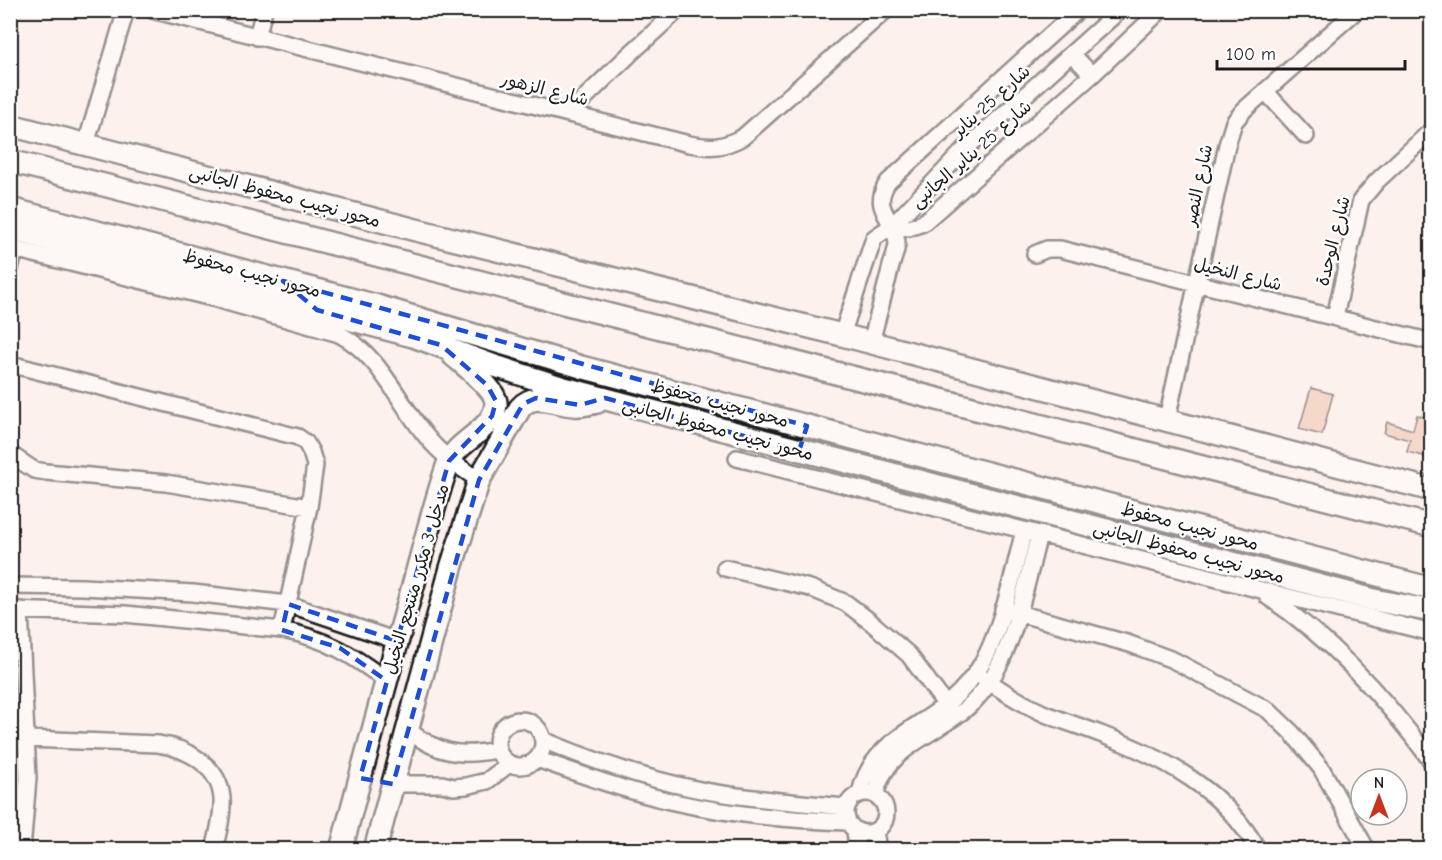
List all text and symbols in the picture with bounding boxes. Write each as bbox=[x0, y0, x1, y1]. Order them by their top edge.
scale bar bbox=[1217, 33, 1404, 71]
text: 100 m bbox=[1226, 44, 1276, 65]
street label: شارع 25 يناير bbox=[946, 61, 1035, 144]
street label: شارع الزهور bbox=[498, 68, 591, 111]
street label: شارع 25 يناير الجانبى bbox=[907, 96, 1037, 213]
street label: شارع النصر bbox=[1179, 143, 1218, 230]
street label: محور نجيب محفوظ الجانبى bbox=[187, 161, 383, 232]
street label: شارع الوحدة bbox=[1312, 194, 1356, 289]
street label: محور نجيب محفوظ bbox=[181, 245, 323, 302]
street label: شارع النخيل bbox=[1192, 253, 1284, 296]
street label: محور نجيب محفوظ bbox=[649, 375, 791, 432]
street label: محور نجيب محفوظ الجانبى bbox=[620, 394, 816, 465]
street label: مدخل 3 مكرر منتجع النخيل bbox=[379, 481, 456, 677]
street label: محور نجيب محفوظ bbox=[1119, 498, 1261, 555]
street label: محور نجيب محفوظ الجانبى bbox=[1091, 517, 1287, 588]
north arrow bbox=[1349, 767, 1409, 827]
text: N bbox=[1374, 774, 1384, 792]

